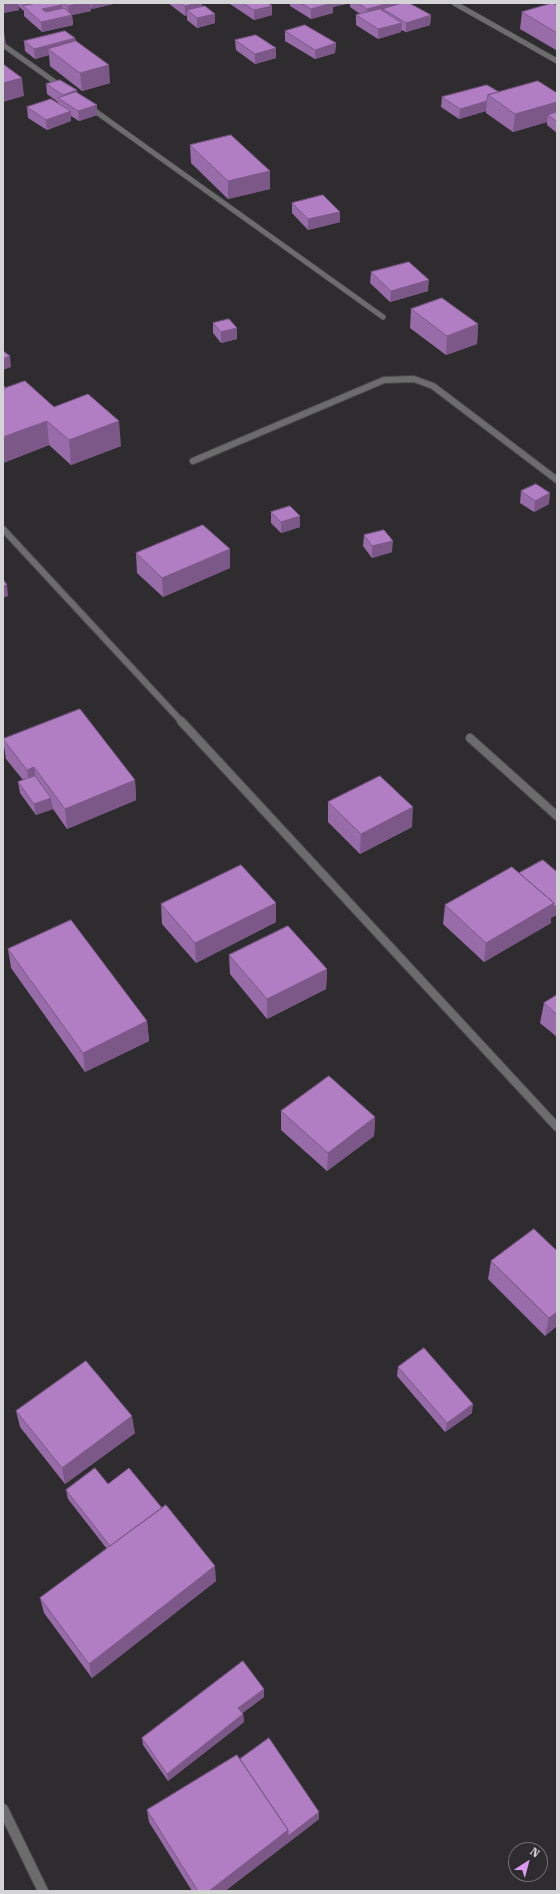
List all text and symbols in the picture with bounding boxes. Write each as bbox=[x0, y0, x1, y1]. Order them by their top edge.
north arrow bbox=[508, 1842, 548, 1882]
text: N bbox=[528, 1845, 542, 1860]

